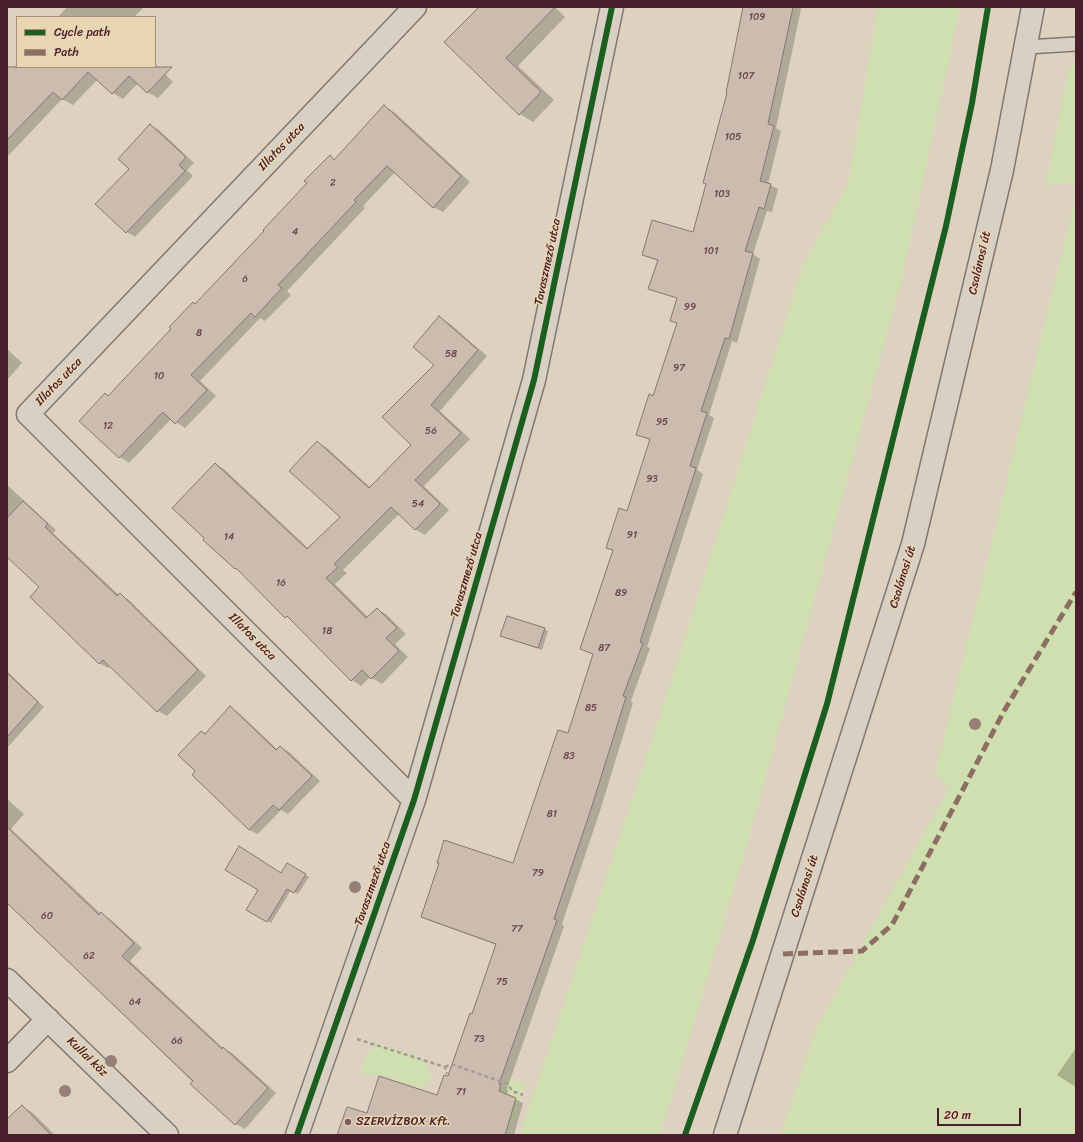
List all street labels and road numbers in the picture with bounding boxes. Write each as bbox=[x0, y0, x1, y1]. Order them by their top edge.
street label: Illatos utca bbox=[256, 120, 308, 174]
street label: Tavaszmező utca bbox=[532, 217, 564, 307]
street label: Csalánosi út bbox=[966, 230, 994, 296]
street label: Illatos utca bbox=[33, 355, 85, 409]
street label: Tavaszmező utca bbox=[448, 531, 486, 619]
street label: Csalánosi út bbox=[887, 544, 919, 610]
street label: Illatos utca bbox=[225, 610, 279, 664]
street label: Tavaszmező utca bbox=[352, 840, 394, 928]
street label: Csalánosi út bbox=[788, 853, 822, 919]
street label: Kullai köz bbox=[64, 1034, 110, 1080]

